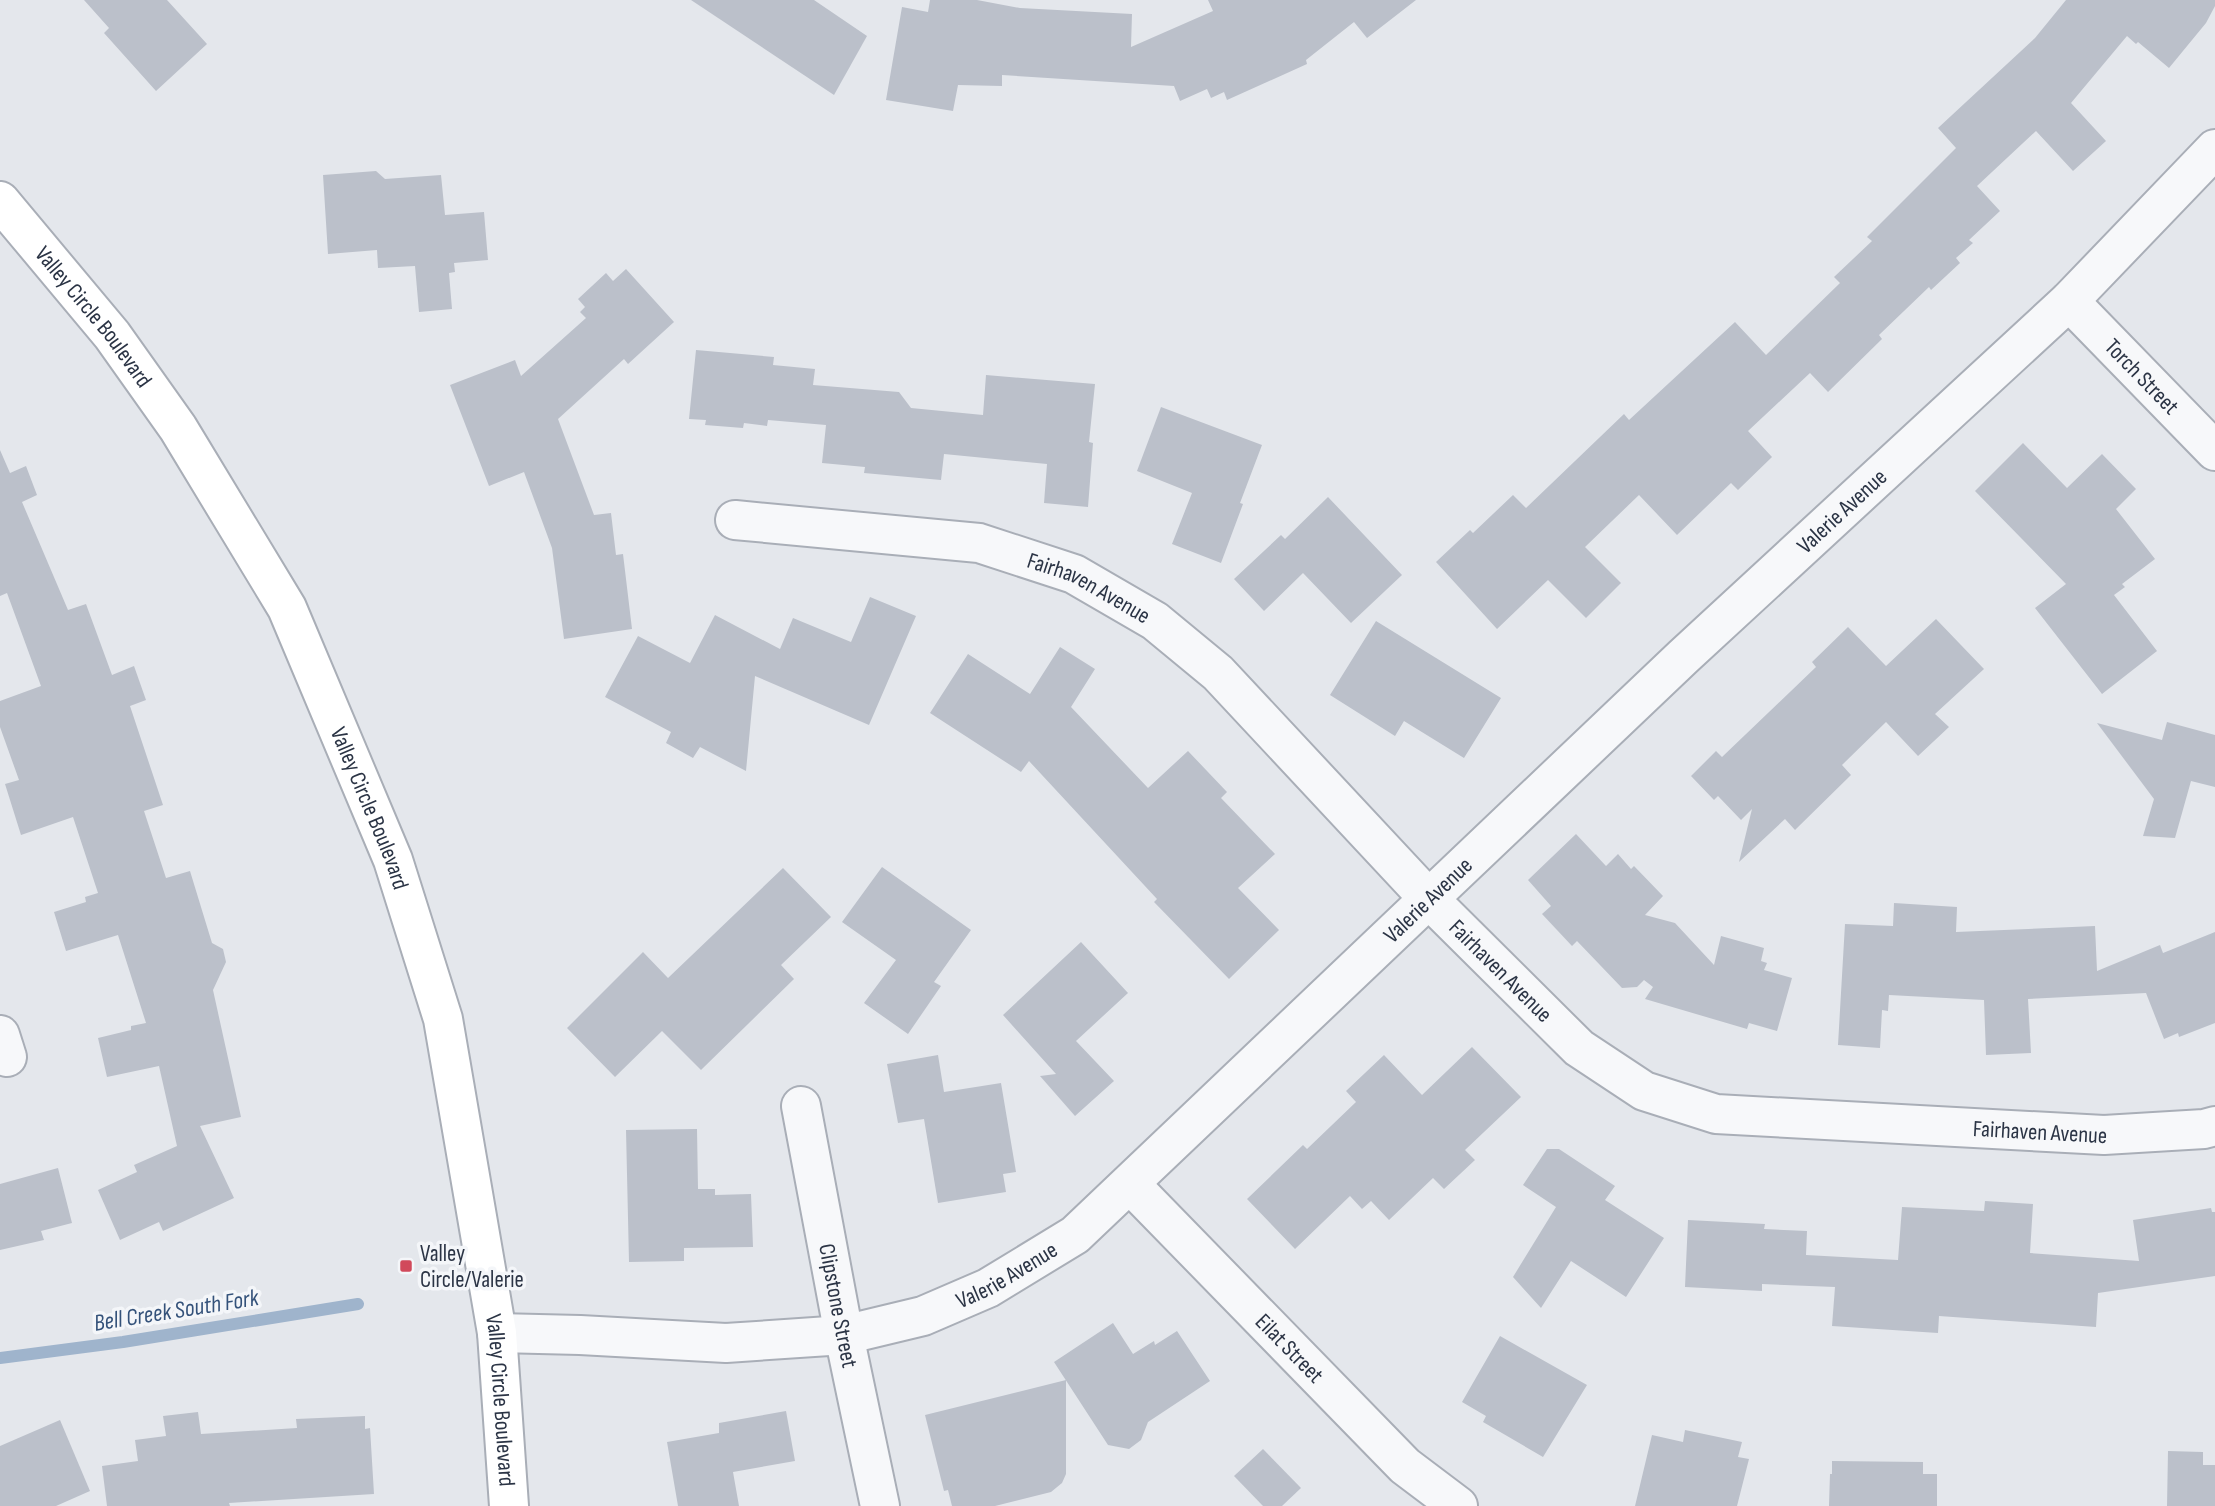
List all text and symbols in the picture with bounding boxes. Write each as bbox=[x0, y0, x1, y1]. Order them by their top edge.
street label: Valley Circle Boulevard bbox=[29, 241, 158, 393]
street label: Torch Street bbox=[2098, 333, 2185, 421]
street label: Valerie Avenue bbox=[1792, 463, 1893, 560]
street label: Fairhaven Avenue bbox=[1024, 547, 1155, 630]
street label: Valley Circle Boulevard bbox=[324, 723, 414, 893]
street label: Valerie Avenue bbox=[1378, 852, 1479, 949]
street label: Fairhaven Avenue bbox=[1443, 914, 1558, 1029]
street label: Fairhaven Avenue bbox=[1972, 1115, 2108, 1150]
street label: Valerie Avenue bbox=[952, 1236, 1063, 1315]
place label: Valley Circle/Valerie bbox=[420, 1240, 524, 1294]
street label: Clipstone Street bbox=[812, 1241, 863, 1370]
marker: Valley Circle/Valerie bbox=[398, 1258, 414, 1274]
water label: Bell Creek South Fork bbox=[92, 1283, 261, 1338]
street label: Eilat Street bbox=[1249, 1308, 1329, 1389]
street label: Valley Circle Boulevard bbox=[479, 1312, 521, 1487]

